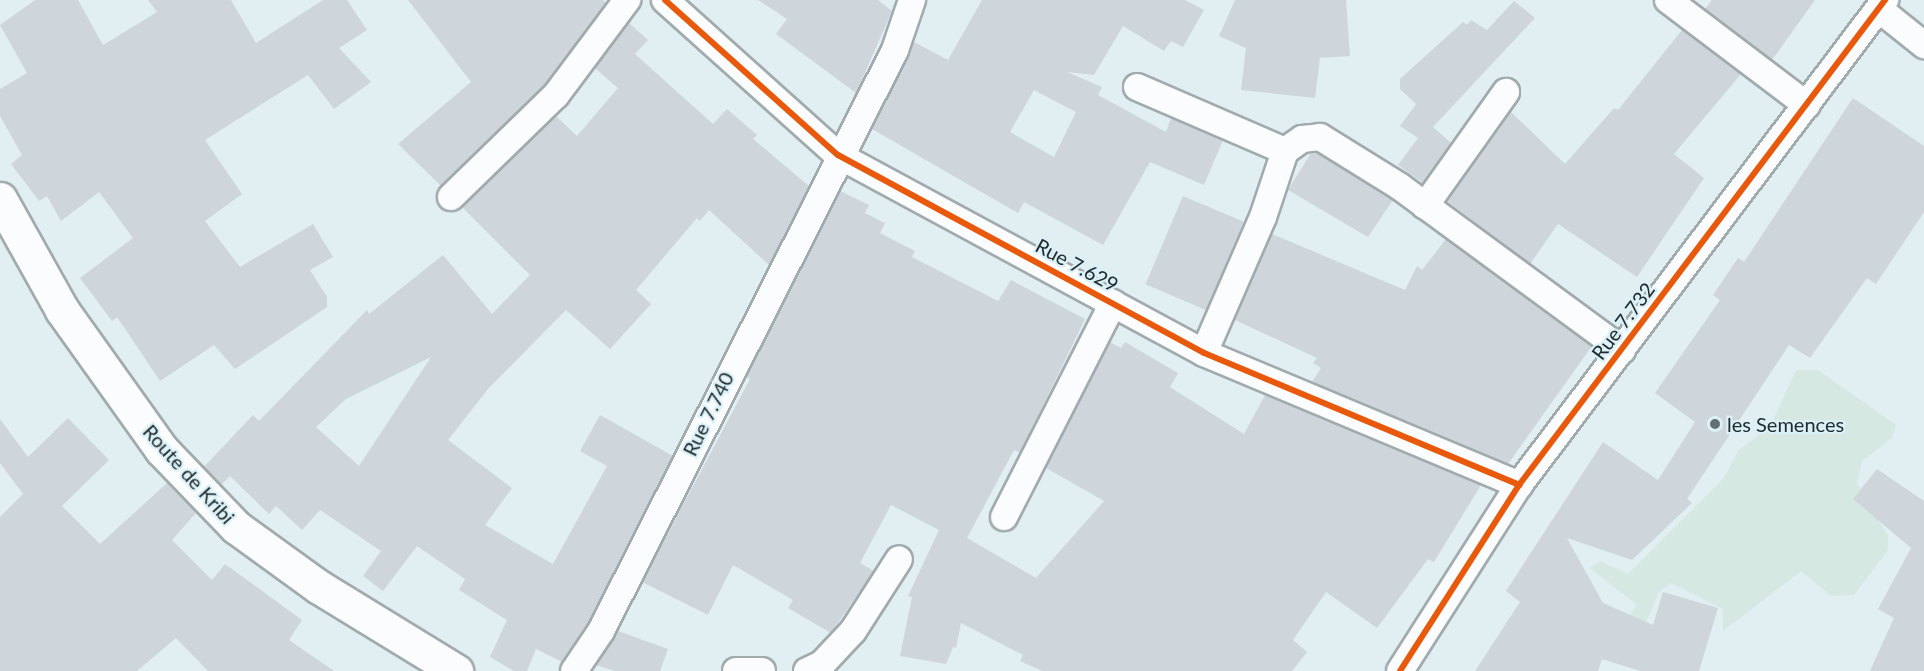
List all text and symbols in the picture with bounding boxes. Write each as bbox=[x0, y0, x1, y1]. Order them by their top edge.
street label: Rue 7.629 bbox=[1032, 233, 1122, 297]
street label: Rue 7.732 bbox=[1586, 278, 1660, 364]
street label: Rue 7.740 bbox=[677, 368, 739, 460]
place label: les Semences bbox=[1727, 412, 1844, 436]
marker: les Semences bbox=[1708, 417, 1722, 431]
street label: Route de Kribi bbox=[138, 419, 240, 529]

